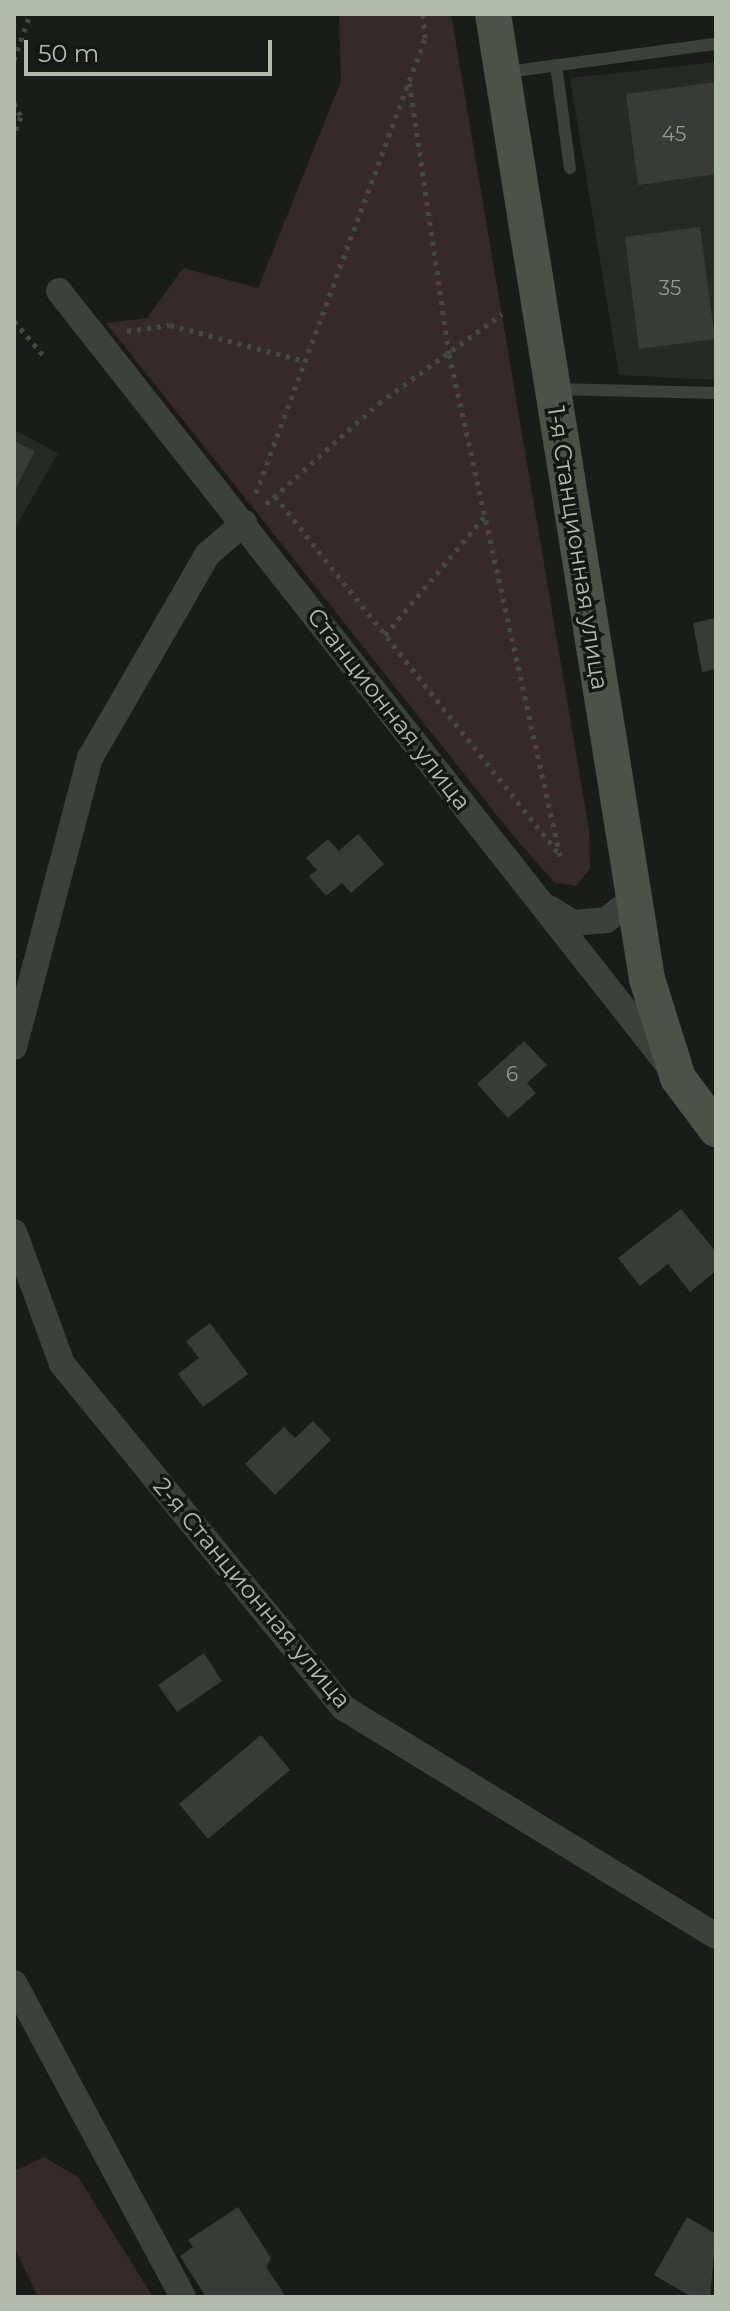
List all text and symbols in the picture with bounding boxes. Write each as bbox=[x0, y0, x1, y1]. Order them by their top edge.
scale bar bbox=[28, 24, 276, 74]
text: 50 m bbox=[38, 39, 99, 68]
house number: 45 bbox=[662, 122, 686, 146]
house number: 35 bbox=[659, 276, 681, 300]
street label: 1-я Станционная улица bbox=[541, 404, 615, 692]
street label: Станционная улица bbox=[301, 602, 477, 816]
house number: 6 bbox=[506, 1062, 518, 1086]
street label: 2-я Станционная улица bbox=[147, 1472, 357, 1714]

